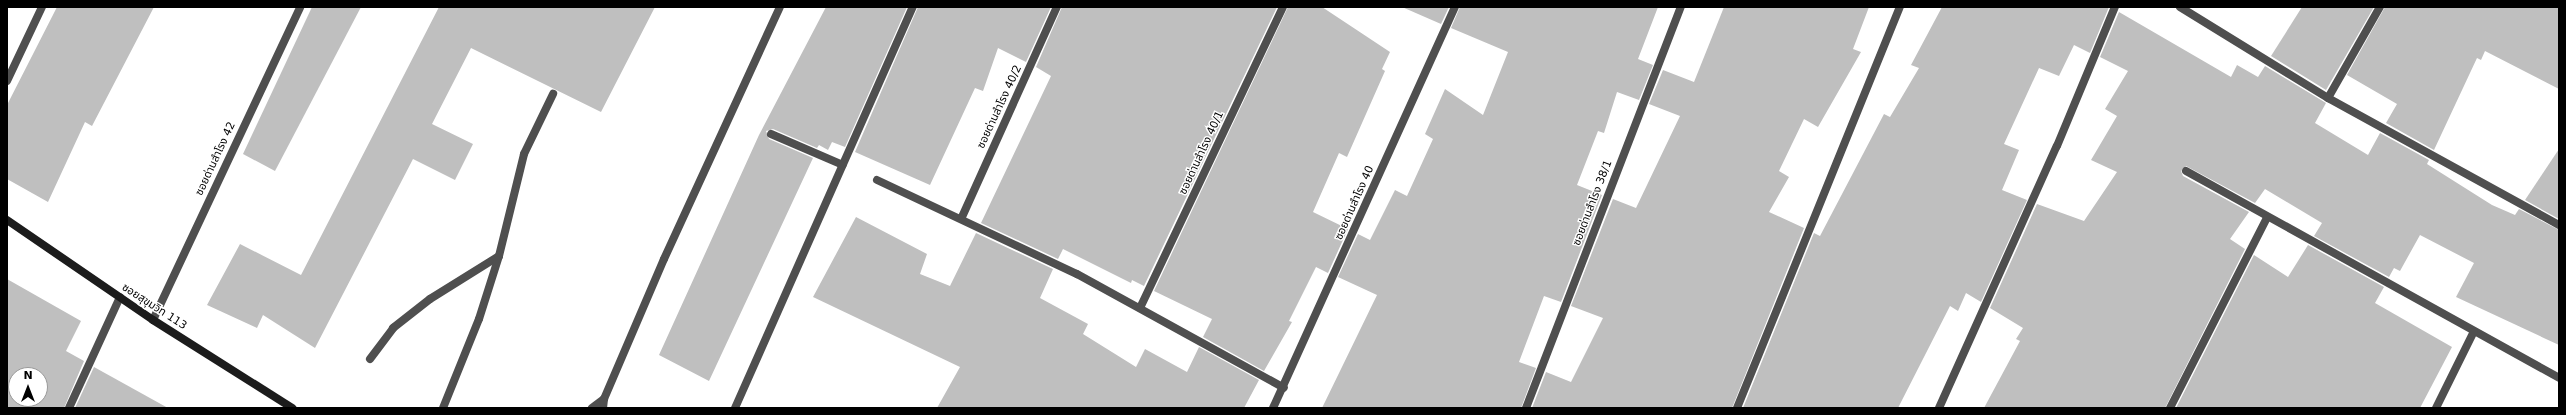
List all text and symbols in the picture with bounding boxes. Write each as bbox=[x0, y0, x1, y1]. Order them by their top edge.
street label: ซอยด่านสำโรง 40/2 bbox=[975, 63, 1025, 151]
street label: ซอยด่านสำโรง 40/1 bbox=[1177, 109, 1227, 197]
street label: ซอยด่านสำโรง 42 bbox=[193, 120, 239, 198]
street label: ซอยด่านสำโรง 38/1 bbox=[1571, 158, 1615, 248]
street label: ซอยด่านสำโรง 40 bbox=[1333, 164, 1377, 242]
street label: ซอยสุขุมวิท 113 bbox=[119, 281, 189, 333]
north arrow bbox=[8, 367, 48, 407]
text: N bbox=[23, 369, 33, 382]

